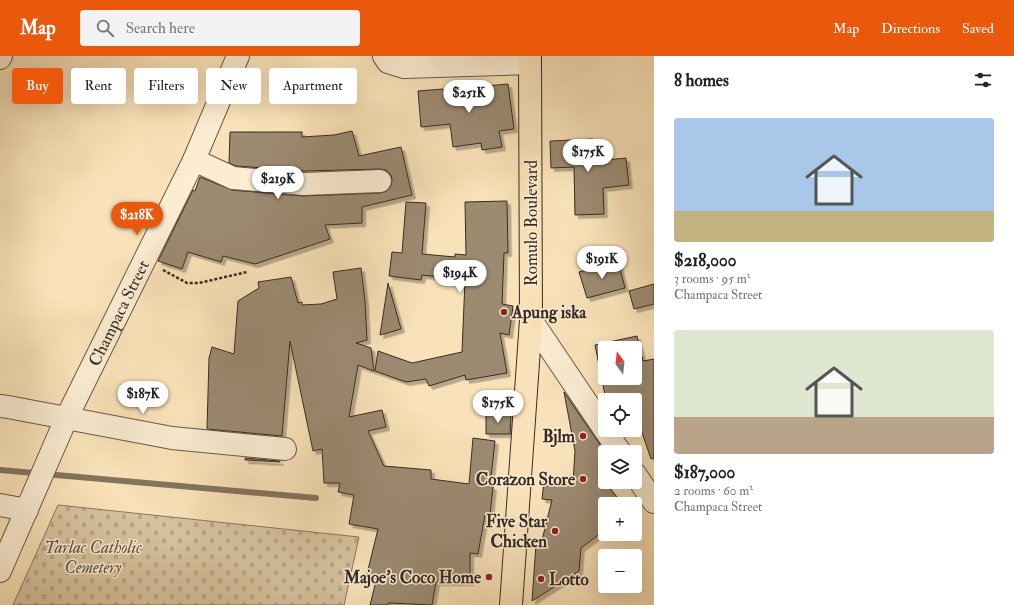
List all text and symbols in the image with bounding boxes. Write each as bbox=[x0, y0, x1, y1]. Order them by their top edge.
search box bbox=[80, 10, 360, 46]
text: Map bbox=[20, 16, 56, 40]
icon: search bbox=[94, 17, 116, 39]
text: Search here bbox=[126, 19, 195, 38]
text: Map bbox=[833, 20, 859, 37]
text: Directions bbox=[881, 20, 940, 37]
text: Saved bbox=[962, 20, 994, 37]
chip: Buy bbox=[12, 68, 63, 104]
chip: Rent bbox=[71, 68, 126, 104]
chip: Filters bbox=[134, 68, 198, 104]
chip: New bbox=[206, 68, 261, 104]
chip: Apartment bbox=[269, 68, 357, 104]
icon: filters bbox=[972, 69, 994, 91]
text: 8 homes bbox=[674, 70, 729, 91]
pin: $251K bbox=[441, 80, 497, 114]
text: $251K bbox=[452, 85, 486, 101]
pin: $175K bbox=[560, 139, 616, 173]
text: $175K bbox=[572, 144, 604, 160]
icon: home bbox=[798, 144, 870, 216]
street label: Romulo Boulevard bbox=[521, 159, 542, 286]
pin: $219K bbox=[250, 166, 306, 200]
text: $219K bbox=[261, 171, 295, 187]
pin: $218K bbox=[109, 202, 165, 236]
text: $218K bbox=[120, 207, 154, 223]
pin: $191K bbox=[574, 246, 630, 280]
text: $218,000 bbox=[674, 250, 736, 271]
text: $191K bbox=[586, 251, 618, 267]
street label: Champaca Street bbox=[84, 256, 154, 370]
pin: $194K bbox=[432, 260, 488, 294]
text: $194K bbox=[443, 265, 477, 281]
text: 3 rooms · 95 m² bbox=[674, 271, 750, 287]
text: Champaca Street bbox=[674, 287, 762, 303]
place label: Apung iska bbox=[511, 302, 587, 324]
marker: Apung iska bbox=[499, 307, 509, 317]
north arrow bbox=[598, 341, 642, 385]
map controls bbox=[598, 341, 642, 593]
icon: home bbox=[798, 356, 870, 428]
pin: $187K bbox=[115, 381, 171, 415]
text: $187K bbox=[126, 386, 160, 402]
pin: $175K bbox=[470, 390, 526, 424]
button: locate bbox=[598, 393, 642, 437]
text: $175K bbox=[482, 395, 514, 411]
place label: Bjlm bbox=[542, 426, 576, 448]
marker: Bjlm bbox=[578, 431, 588, 441]
button: layers bbox=[598, 445, 642, 489]
text: $187,000 bbox=[674, 462, 735, 483]
place label: Corazon Store bbox=[476, 469, 576, 490]
marker: Corazon Store bbox=[578, 474, 588, 484]
text: 2 rooms · 60 m² bbox=[674, 483, 753, 499]
button: + bbox=[598, 497, 642, 541]
text: Champaca Street bbox=[674, 499, 762, 515]
place label: Five Star Chicken bbox=[486, 511, 548, 552]
marker: Five Star Chicken bbox=[550, 526, 560, 536]
park label: Tarlac Catholic Cemetery bbox=[45, 537, 142, 578]
button: − bbox=[598, 549, 642, 593]
place label: Majoe's Coco Home bbox=[343, 567, 482, 589]
place label: Lotto bbox=[549, 569, 589, 590]
marker: Majoe's Coco Home bbox=[484, 572, 494, 582]
marker: Lotto bbox=[536, 574, 546, 584]

